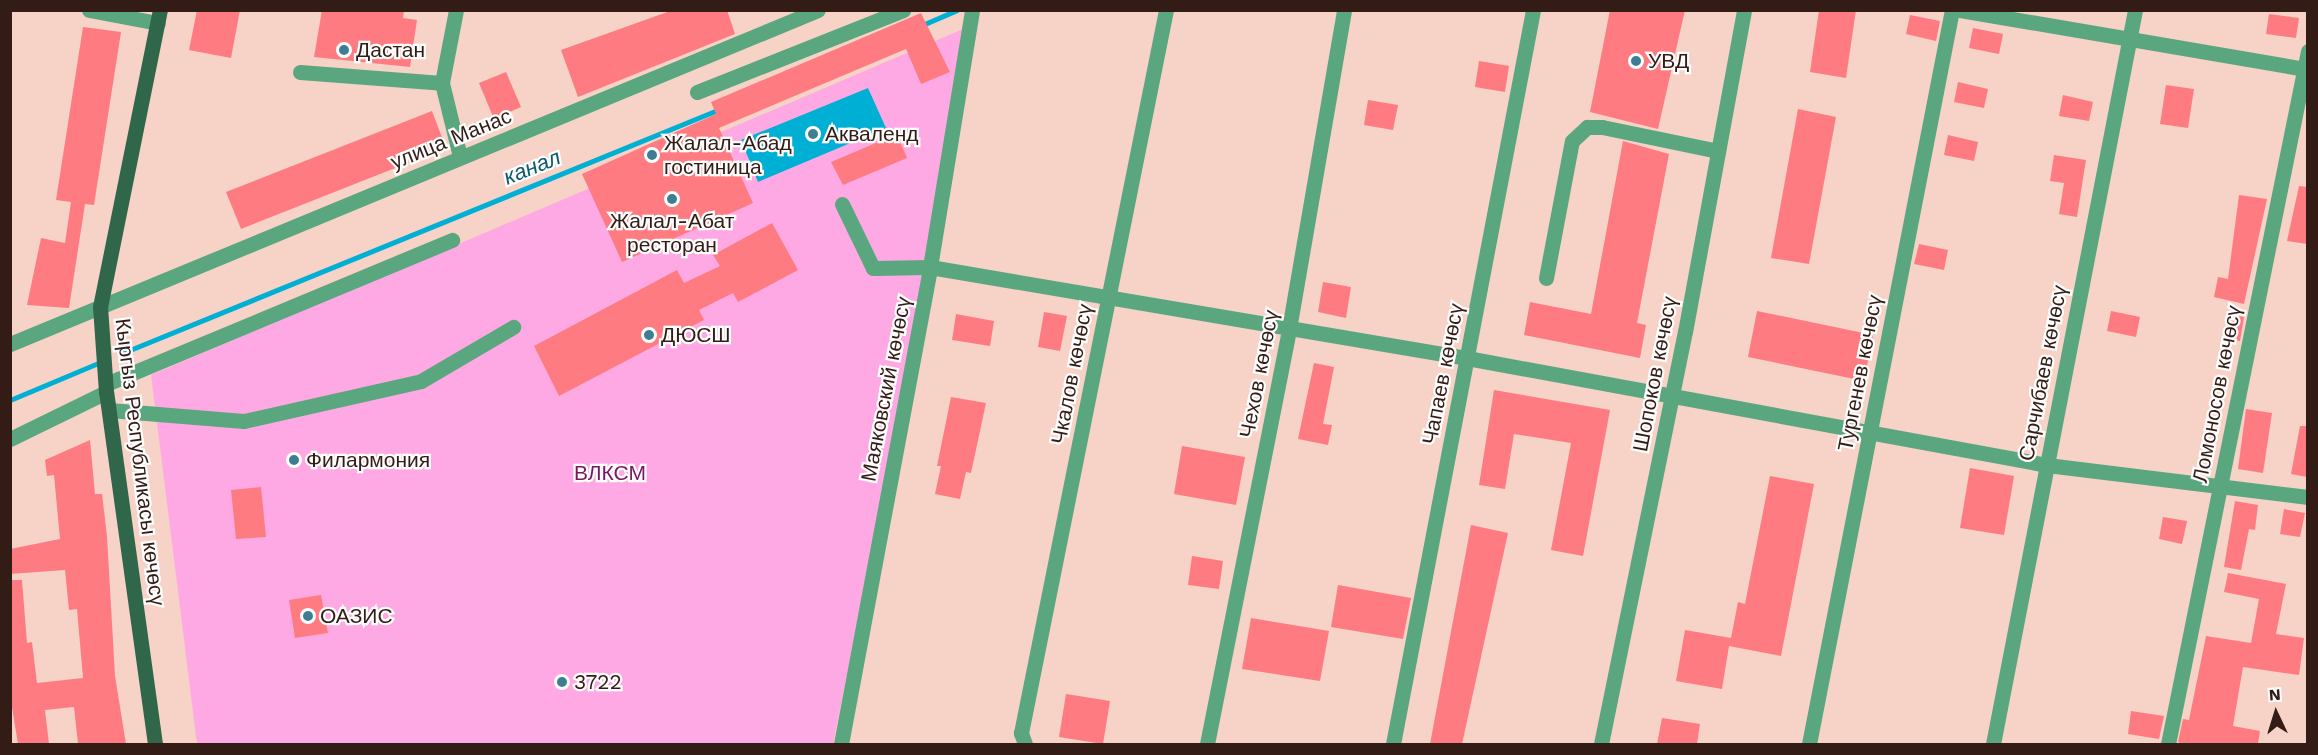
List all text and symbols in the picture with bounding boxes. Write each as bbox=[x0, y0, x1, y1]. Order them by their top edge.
place label: Дастан bbox=[356, 37, 425, 63]
marker: Дастан bbox=[337, 43, 351, 57]
place label: УВД bbox=[1648, 48, 1689, 74]
marker: УВД bbox=[1629, 54, 1643, 68]
street label: улица Манас bbox=[387, 103, 515, 175]
place label: Акваленд bbox=[825, 121, 919, 147]
marker: Акваленд bbox=[806, 127, 820, 141]
place label: Жалал-Абад гостиница bbox=[664, 130, 792, 180]
water label: канал bbox=[500, 144, 564, 190]
marker: Жалал-Абад гостиница bbox=[645, 148, 659, 162]
marker: Жалал-Абат ресторан bbox=[665, 192, 679, 206]
place label: Жалал-Абат ресторан bbox=[610, 208, 734, 258]
street label: Сарчибаев көчөсү bbox=[2014, 283, 2072, 463]
street label: Тургенев көчөсү bbox=[1833, 293, 1887, 453]
street label: Шопоков көчөсү bbox=[1628, 294, 1682, 454]
street label: Маяковский көчөсү bbox=[856, 295, 916, 483]
street label: Чапаев көчөсү bbox=[1417, 301, 1469, 447]
street label: Чкалов көчөсү bbox=[1046, 302, 1098, 446]
street label: Ломоносов көчөсү bbox=[2187, 303, 2247, 485]
street label: Чехов көчөсү bbox=[1234, 308, 1284, 440]
street label: Кыргыз Республикасы көчөсү bbox=[110, 317, 170, 607]
place label: ДЮСШ bbox=[661, 322, 731, 348]
marker: ДЮСШ bbox=[642, 328, 656, 342]
place label: Филармония bbox=[306, 447, 430, 473]
marker: Филармония bbox=[287, 453, 301, 467]
park label: ВЛКСМ bbox=[574, 460, 646, 486]
place label: ОАЗИС bbox=[320, 603, 393, 629]
marker: ОАЗИС bbox=[301, 609, 315, 623]
place label: 3722 bbox=[574, 669, 622, 695]
marker: 3722 bbox=[555, 675, 569, 689]
north arrow bbox=[2246, 683, 2306, 743]
text: N bbox=[2268, 685, 2281, 704]

